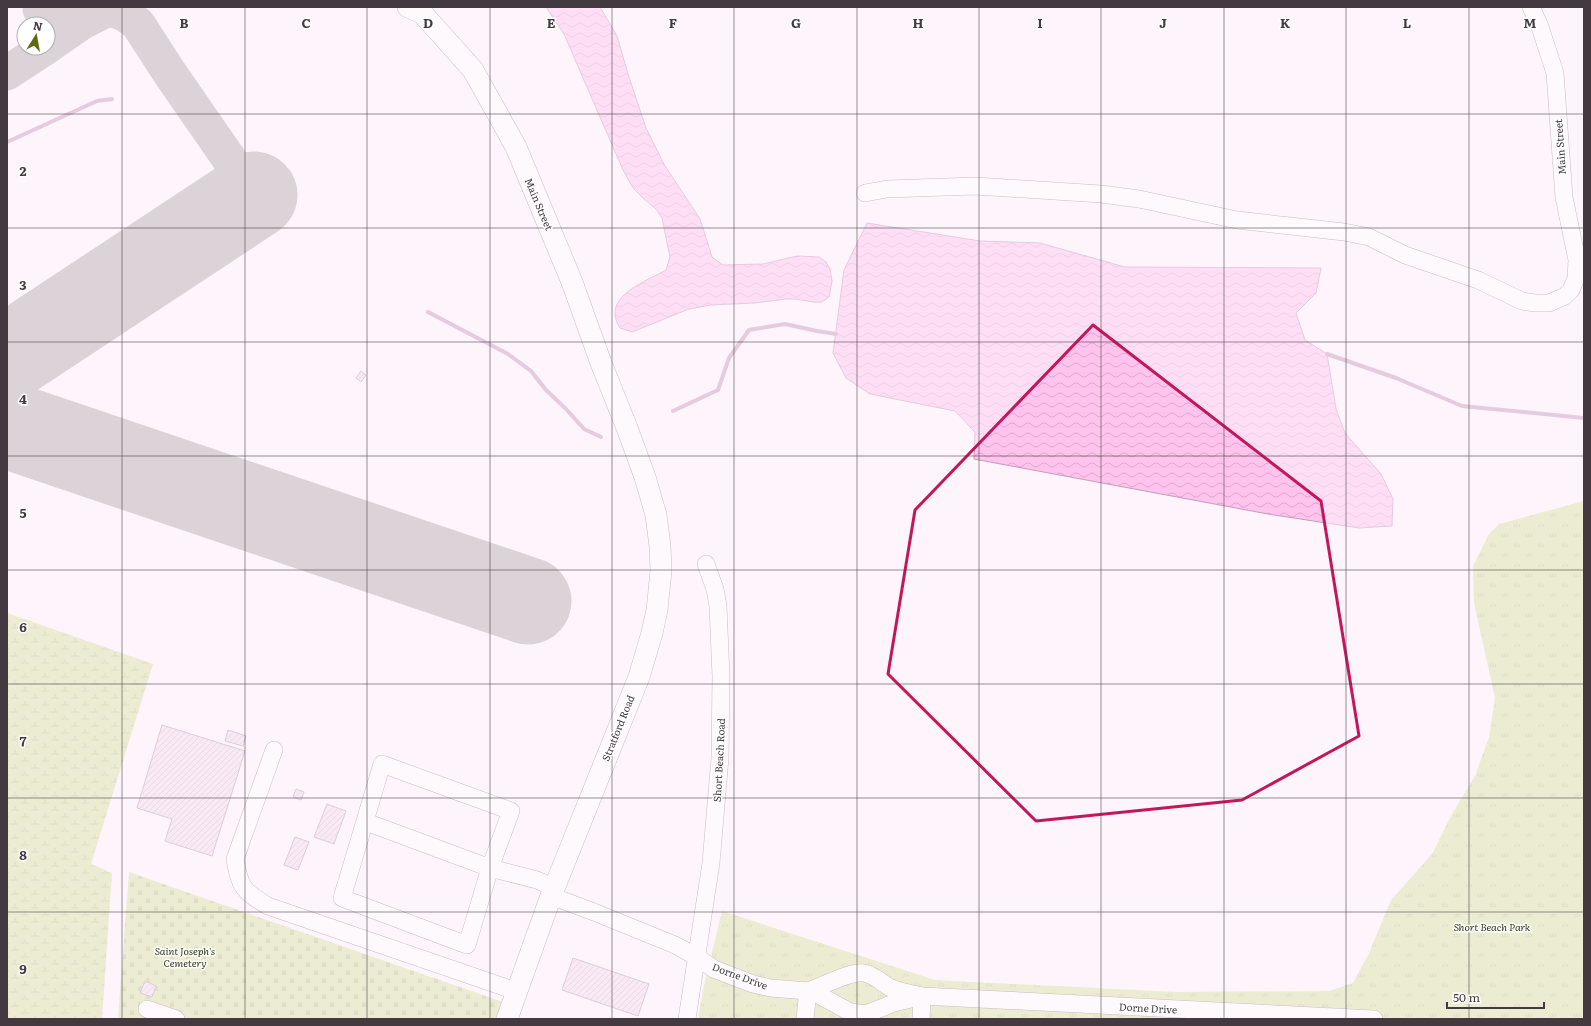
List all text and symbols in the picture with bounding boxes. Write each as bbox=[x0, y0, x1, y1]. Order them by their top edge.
text: B bbox=[180, 13, 189, 32]
text: C bbox=[301, 13, 311, 32]
text: D bbox=[423, 13, 433, 32]
text: E bbox=[547, 13, 556, 32]
text: F bbox=[669, 13, 677, 32]
text: G bbox=[791, 13, 801, 32]
text: H bbox=[913, 13, 924, 32]
text: I bbox=[1037, 13, 1043, 32]
text: J bbox=[1159, 13, 1167, 32]
text: K bbox=[1280, 13, 1291, 32]
text: L bbox=[1403, 13, 1411, 32]
text: M bbox=[1524, 13, 1537, 32]
north arrow bbox=[16, 16, 56, 56]
text: N bbox=[32, 16, 44, 34]
street label: Main Street bbox=[1550, 119, 1569, 175]
text: 2 bbox=[20, 161, 27, 180]
street label: Main Street bbox=[522, 175, 557, 232]
text: 3 bbox=[19, 275, 27, 294]
text: 4 bbox=[19, 389, 27, 408]
text: 5 bbox=[19, 503, 27, 522]
text: 6 bbox=[19, 617, 27, 636]
street label: Stratford Road bbox=[597, 692, 638, 763]
street label: Short Beach Road bbox=[709, 718, 728, 802]
text: 7 bbox=[19, 731, 27, 750]
text: 8 bbox=[19, 845, 27, 864]
park label: Short Beach Park bbox=[1454, 919, 1531, 934]
park label: Saint Joseph's Cemetery bbox=[155, 943, 215, 970]
text: 9 bbox=[19, 959, 27, 978]
street label: Dorne Drive bbox=[710, 959, 770, 993]
scale bar bbox=[1447, 984, 1544, 1010]
text: 50 m bbox=[1453, 988, 1480, 1006]
street label: Dorne Drive bbox=[1119, 998, 1177, 1017]

